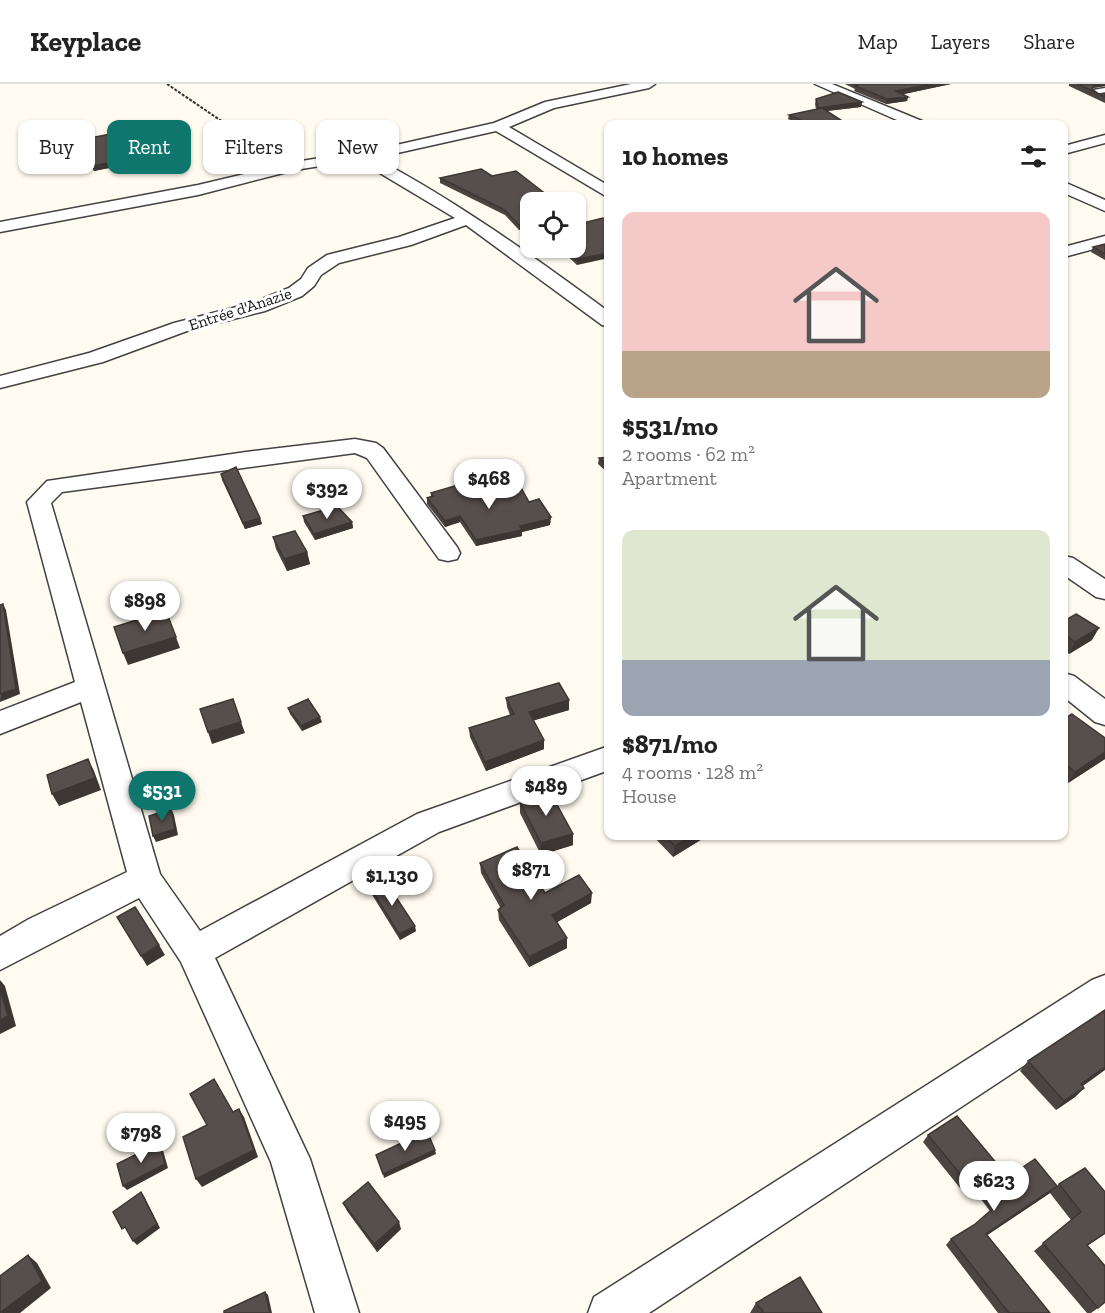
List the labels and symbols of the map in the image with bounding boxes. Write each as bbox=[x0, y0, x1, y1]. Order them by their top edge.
street label: Entrée d'Anazie bbox=[186, 283, 294, 335]
pin: $468 bbox=[453, 459, 525, 510]
pin: $392 bbox=[291, 469, 363, 520]
pin: $898 bbox=[109, 581, 181, 632]
pin: $489 bbox=[510, 766, 582, 817]
pin: $531 bbox=[126, 771, 198, 822]
pin: $871 bbox=[495, 850, 567, 901]
pin: $1,130 bbox=[343, 856, 441, 907]
pin: $495 bbox=[369, 1101, 441, 1152]
pin: $798 bbox=[105, 1113, 177, 1164]
pin: $623 bbox=[958, 1161, 1030, 1212]

